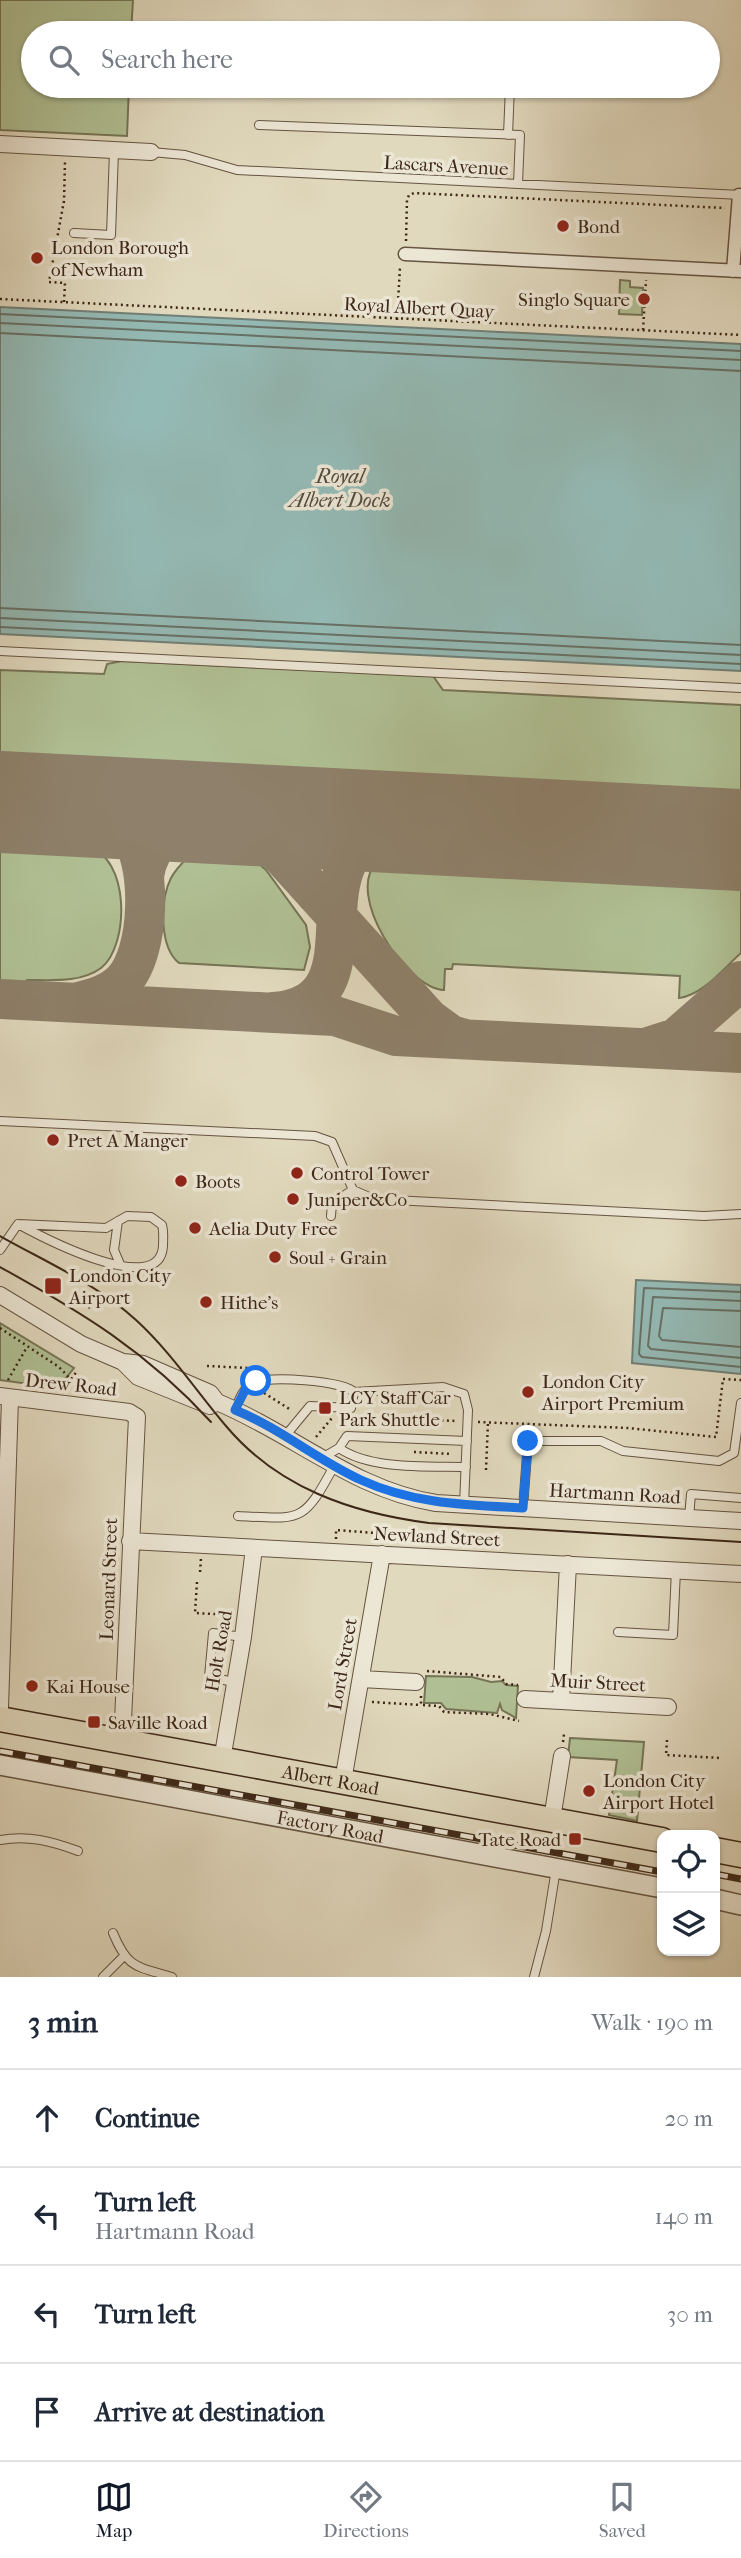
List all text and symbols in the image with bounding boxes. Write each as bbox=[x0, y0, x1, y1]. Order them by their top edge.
search box bbox=[21, 21, 720, 98]
icon: search bbox=[45, 41, 83, 79]
text: Search here bbox=[101, 44, 233, 75]
street label: Lascars Avenue bbox=[383, 152, 509, 180]
place label: Bond bbox=[577, 216, 621, 238]
marker: Bond bbox=[555, 218, 571, 234]
place label: London Borough of Newham bbox=[51, 237, 189, 281]
marker: London Borough of Newham bbox=[29, 250, 45, 266]
place label: Singlo Square bbox=[518, 289, 630, 311]
marker: Singlo Square bbox=[636, 291, 652, 307]
street label: Royal Albert Quay bbox=[343, 293, 496, 323]
water label: Royal Albert Dock bbox=[286, 464, 391, 512]
place label: Pret A Manger bbox=[67, 1130, 189, 1152]
marker: Pret A Manger bbox=[45, 1132, 61, 1148]
place label: Control Tower bbox=[311, 1163, 430, 1185]
marker: Control Tower bbox=[289, 1165, 305, 1181]
place label: Boots bbox=[195, 1171, 240, 1193]
marker: Boots bbox=[173, 1173, 189, 1189]
place label: Juniper&Co bbox=[305, 1189, 407, 1211]
marker: Juniper&Co bbox=[285, 1191, 301, 1207]
place label: Aelia Duty Free bbox=[208, 1218, 337, 1240]
marker: Aelia Duty Free bbox=[187, 1220, 203, 1236]
place label: Soul + Grain bbox=[289, 1247, 387, 1269]
marker: Soul + Grain bbox=[267, 1249, 283, 1265]
place label: London City Airport bbox=[68, 1265, 172, 1309]
marker: London City Airport bbox=[43, 1276, 63, 1296]
place label: Hithe's bbox=[220, 1292, 278, 1314]
marker: Hithe's bbox=[198, 1294, 214, 1310]
route start bbox=[240, 1365, 271, 1396]
street label: Drew Road bbox=[24, 1369, 119, 1401]
place label: London City Airport Premium bbox=[541, 1371, 684, 1415]
marker: London City Airport Premium bbox=[520, 1384, 536, 1400]
place label: LCY Staff Car Park Shuttle bbox=[339, 1387, 451, 1431]
marker: LCY Staff Car Park Shuttle bbox=[317, 1400, 333, 1416]
route end bbox=[512, 1425, 543, 1456]
street label: Hartmann Road bbox=[549, 1480, 682, 1508]
street label: Leonard Street bbox=[96, 1517, 122, 1641]
street label: Newland Street bbox=[373, 1523, 501, 1551]
street label: Holt Road bbox=[201, 1608, 237, 1694]
street label: Lord Street bbox=[324, 1616, 362, 1712]
street label: Muir Street bbox=[550, 1670, 647, 1697]
place label: Kai House bbox=[46, 1676, 130, 1698]
marker: Kai House bbox=[24, 1678, 40, 1694]
place label: Saville Road bbox=[108, 1712, 208, 1734]
marker: Saville Road bbox=[86, 1714, 102, 1730]
street label: Albert Road bbox=[279, 1761, 381, 1800]
place label: London City Airport Hotel bbox=[602, 1770, 714, 1814]
marker: London City Airport Hotel bbox=[581, 1783, 597, 1799]
street label: Factory Road bbox=[275, 1807, 386, 1848]
place label: Tate Road bbox=[478, 1829, 562, 1851]
map controls bbox=[657, 1830, 720, 1956]
button: locate bbox=[657, 1830, 720, 1893]
marker: Tate Road bbox=[567, 1831, 583, 1847]
button: layers bbox=[657, 1893, 720, 1956]
text: 3 min bbox=[28, 2005, 98, 2040]
text: Walk · 190 m bbox=[592, 2009, 713, 2036]
icon: ahead bbox=[28, 2099, 66, 2137]
text: Continue bbox=[95, 2103, 200, 2134]
text: 20 m bbox=[664, 2105, 713, 2132]
text: Turn left bbox=[95, 2187, 196, 2218]
icon: left bbox=[28, 2197, 66, 2235]
text: 140 m bbox=[654, 2203, 713, 2230]
text: Hartmann Road bbox=[95, 2218, 255, 2245]
icon: left bbox=[28, 2295, 66, 2333]
text: Turn left bbox=[95, 2299, 196, 2330]
text: 30 m bbox=[667, 2301, 713, 2328]
icon: arrive bbox=[28, 2393, 66, 2431]
text: Arrive at destination bbox=[95, 2397, 325, 2428]
tab: Map bbox=[95, 2478, 133, 2542]
tab: Directions bbox=[323, 2478, 409, 2542]
tab: Saved bbox=[599, 2478, 646, 2542]

